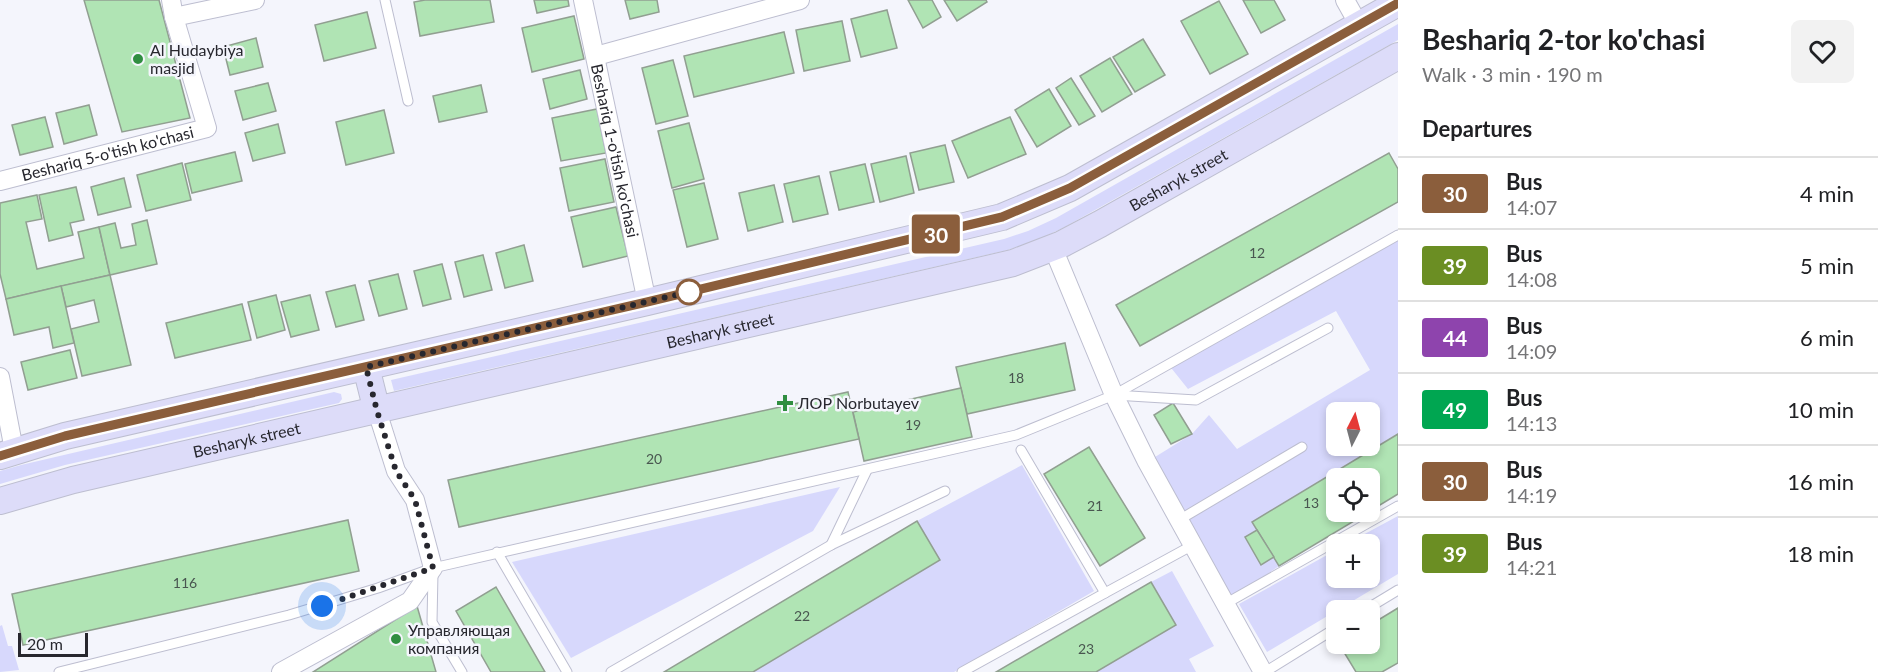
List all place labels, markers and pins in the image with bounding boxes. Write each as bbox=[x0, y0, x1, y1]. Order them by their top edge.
place label: Al Hudaybiya masjid bbox=[150, 40, 243, 77]
marker: Al Hudaybiya masjid bbox=[131, 52, 145, 66]
unlabelled marker bbox=[676, 279, 702, 305]
place label: ЛОР Norbutayev bbox=[797, 393, 920, 412]
marker: ЛОР Norbutayev bbox=[776, 394, 794, 412]
place label: Управляющая компания bbox=[408, 620, 510, 657]
marker: Управляющая компания bbox=[389, 632, 403, 646]

